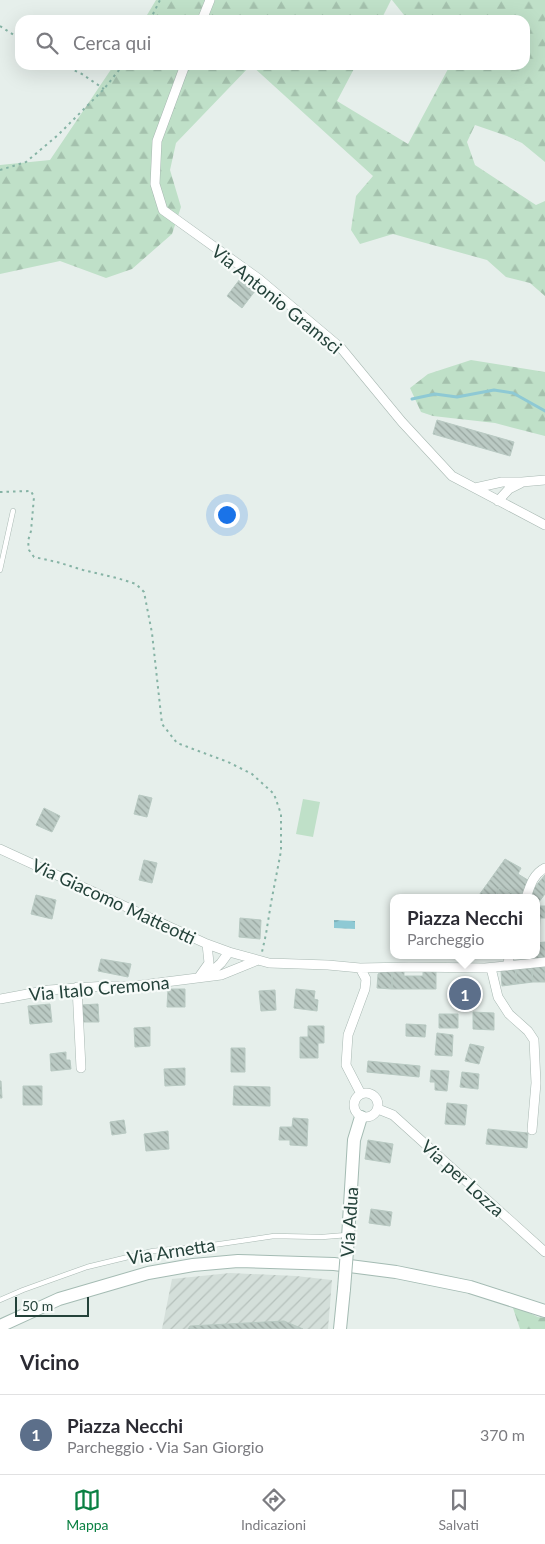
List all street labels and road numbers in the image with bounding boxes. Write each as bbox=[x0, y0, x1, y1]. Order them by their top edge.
street label: Via Antonio Gramsci bbox=[207, 240, 347, 358]
street label: Via Giacomo Matteotti bbox=[28, 853, 200, 949]
street label: Via Italo Cremona bbox=[28, 971, 170, 1005]
street label: Via per Lozza bbox=[417, 1135, 509, 1221]
street label: Via Adua bbox=[336, 1186, 362, 1258]
street label: Via Arnetta bbox=[125, 1233, 217, 1269]

